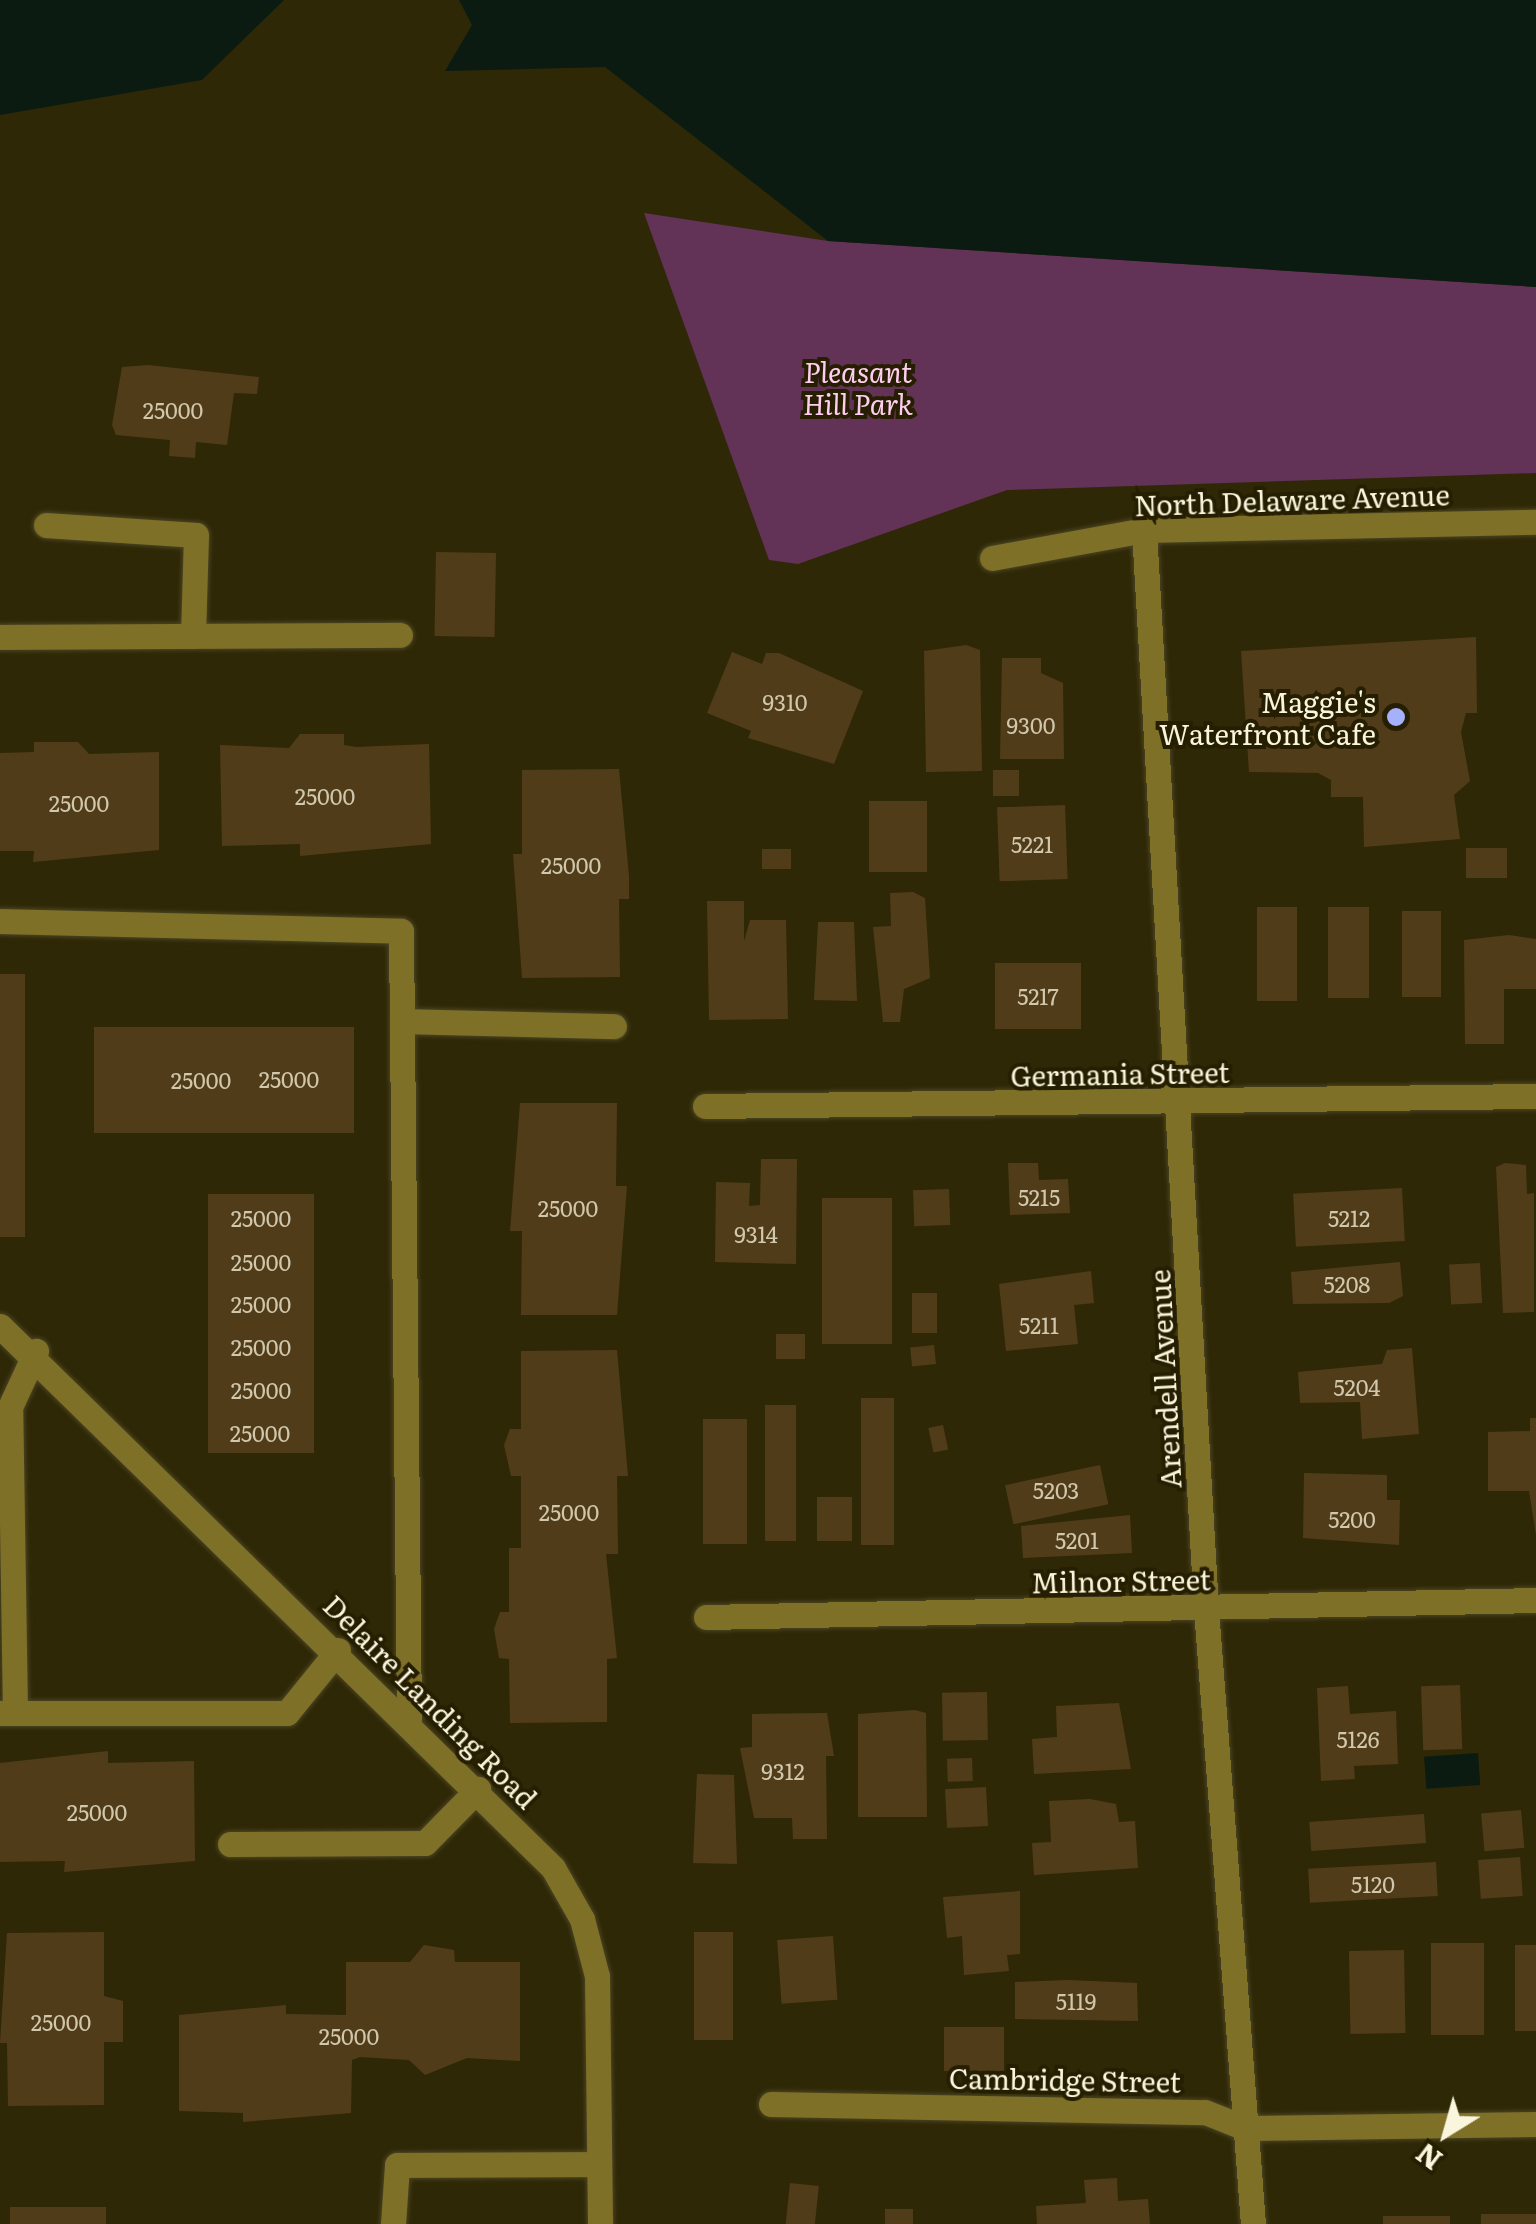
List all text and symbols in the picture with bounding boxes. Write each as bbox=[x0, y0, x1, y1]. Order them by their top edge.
park label: Pleasant Hill Park bbox=[803, 354, 913, 420]
house number: 25000 bbox=[143, 397, 203, 423]
street label: North Delaware Avenue bbox=[1134, 477, 1450, 521]
place label: Maggie's Waterfront Cafe bbox=[1159, 684, 1376, 750]
house number: 9310 bbox=[762, 689, 808, 715]
marker: Maggie's Waterfront Cafe bbox=[1385, 706, 1407, 728]
house number: 9300 bbox=[1007, 712, 1055, 738]
house number: 25000 bbox=[295, 783, 355, 809]
house number: 25000 bbox=[49, 790, 109, 816]
house number: 5221 bbox=[1011, 831, 1053, 857]
house number: 25000 bbox=[541, 852, 601, 878]
house number: 5217 bbox=[1017, 983, 1059, 1009]
street label: Germania Street bbox=[1010, 1054, 1230, 1092]
house number: 25000 bbox=[259, 1066, 319, 1092]
house number: 25000 bbox=[171, 1067, 231, 1093]
house number: 5215 bbox=[1018, 1184, 1060, 1210]
house number: 25000 bbox=[538, 1195, 598, 1221]
house number: 25000 bbox=[231, 1205, 291, 1231]
house number: 5212 bbox=[1328, 1205, 1370, 1231]
house number: 9314 bbox=[734, 1221, 778, 1247]
house number: 25000 bbox=[231, 1249, 291, 1275]
street label: Arendell Avenue bbox=[1141, 1269, 1187, 1489]
house number: 5208 bbox=[1324, 1271, 1370, 1297]
house number: 25000 bbox=[231, 1291, 291, 1317]
house number: 5211 bbox=[1019, 1312, 1059, 1338]
house number: 25000 bbox=[231, 1334, 291, 1360]
house number: 5204 bbox=[1334, 1374, 1380, 1400]
house number: 25000 bbox=[231, 1377, 291, 1403]
house number: 25000 bbox=[230, 1420, 290, 1446]
house number: 5203 bbox=[1033, 1477, 1079, 1503]
house number: 25000 bbox=[539, 1499, 599, 1525]
house number: 5200 bbox=[1328, 1506, 1376, 1532]
house number: 5201 bbox=[1055, 1527, 1099, 1553]
street label: Milnor Street bbox=[1031, 1562, 1211, 1598]
street label: Delaire Landing Road bbox=[317, 1587, 545, 1815]
house number: 5126 bbox=[1336, 1726, 1380, 1752]
house number: 9312 bbox=[761, 1758, 805, 1784]
house number: 25000 bbox=[67, 1799, 127, 1825]
house number: 5120 bbox=[1351, 1871, 1395, 1897]
house number: 5119 bbox=[1056, 1988, 1096, 2014]
house number: 25000 bbox=[31, 2009, 91, 2035]
house number: 25000 bbox=[319, 2023, 379, 2049]
street label: Cambridge Street bbox=[949, 2060, 1181, 2098]
north arrow bbox=[1396, 2084, 1496, 2184]
text: N bbox=[1406, 2134, 1450, 2182]

